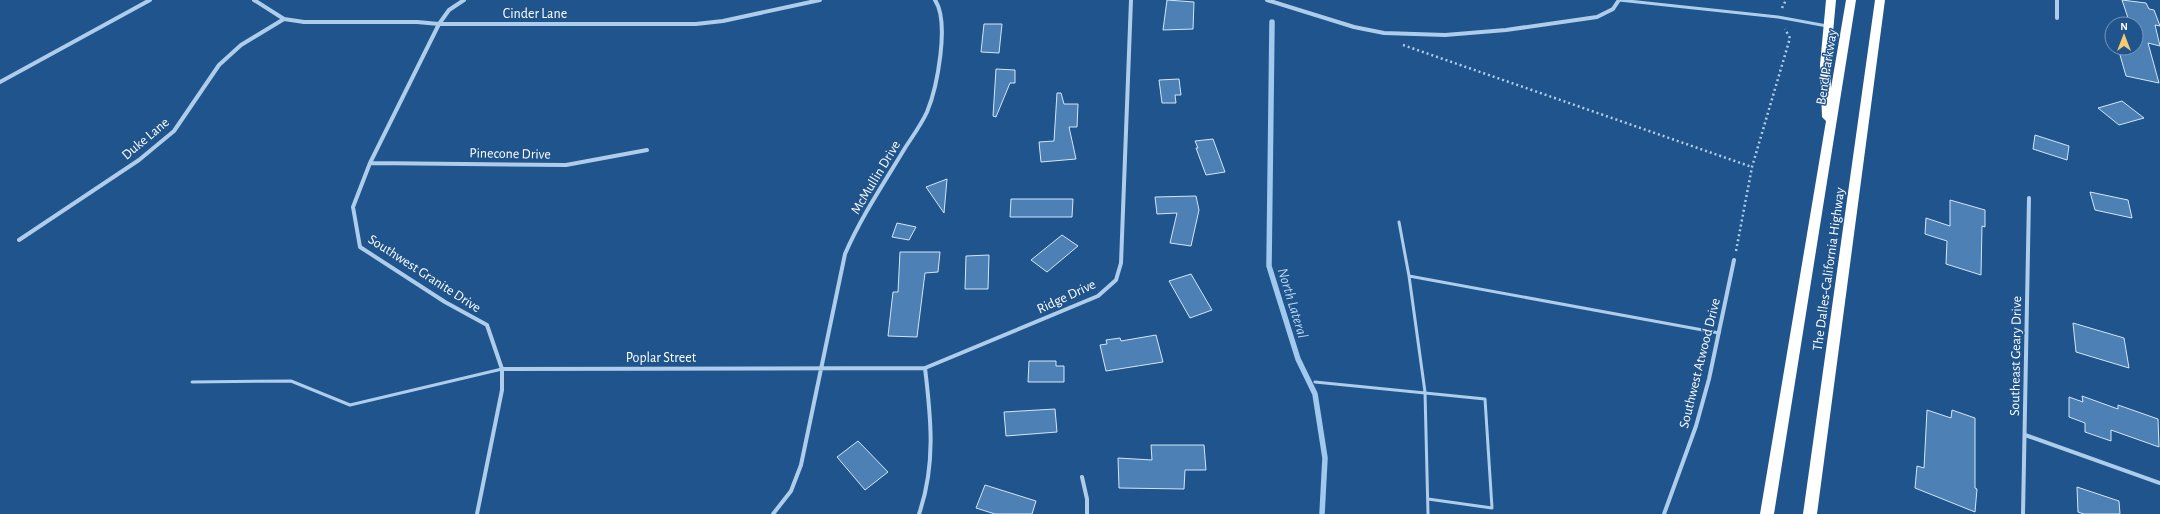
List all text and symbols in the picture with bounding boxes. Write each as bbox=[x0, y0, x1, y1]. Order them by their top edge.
street label: Cinder Lane bbox=[503, 7, 567, 21]
north arrow bbox=[2104, 16, 2144, 56]
text: N bbox=[2120, 21, 2128, 32]
street label: Bend Parkway bbox=[1814, 28, 1840, 106]
street label: Duke Lane bbox=[119, 115, 172, 162]
street label: McMullin Drive bbox=[848, 138, 903, 217]
street label: Pinecone Drive bbox=[469, 146, 551, 162]
street label: The Dalles-California Highway bbox=[1811, 187, 1847, 352]
street label: Southwest Granite Drive bbox=[366, 232, 483, 315]
water label: North Lateral bbox=[1275, 266, 1310, 340]
street label: Ridge Drive bbox=[1035, 277, 1098, 317]
street label: Southeast Geary Drive bbox=[2008, 296, 2024, 416]
street label: Southwest Atwood Drive bbox=[1677, 297, 1723, 430]
street label: Poplar Street bbox=[626, 351, 697, 365]

